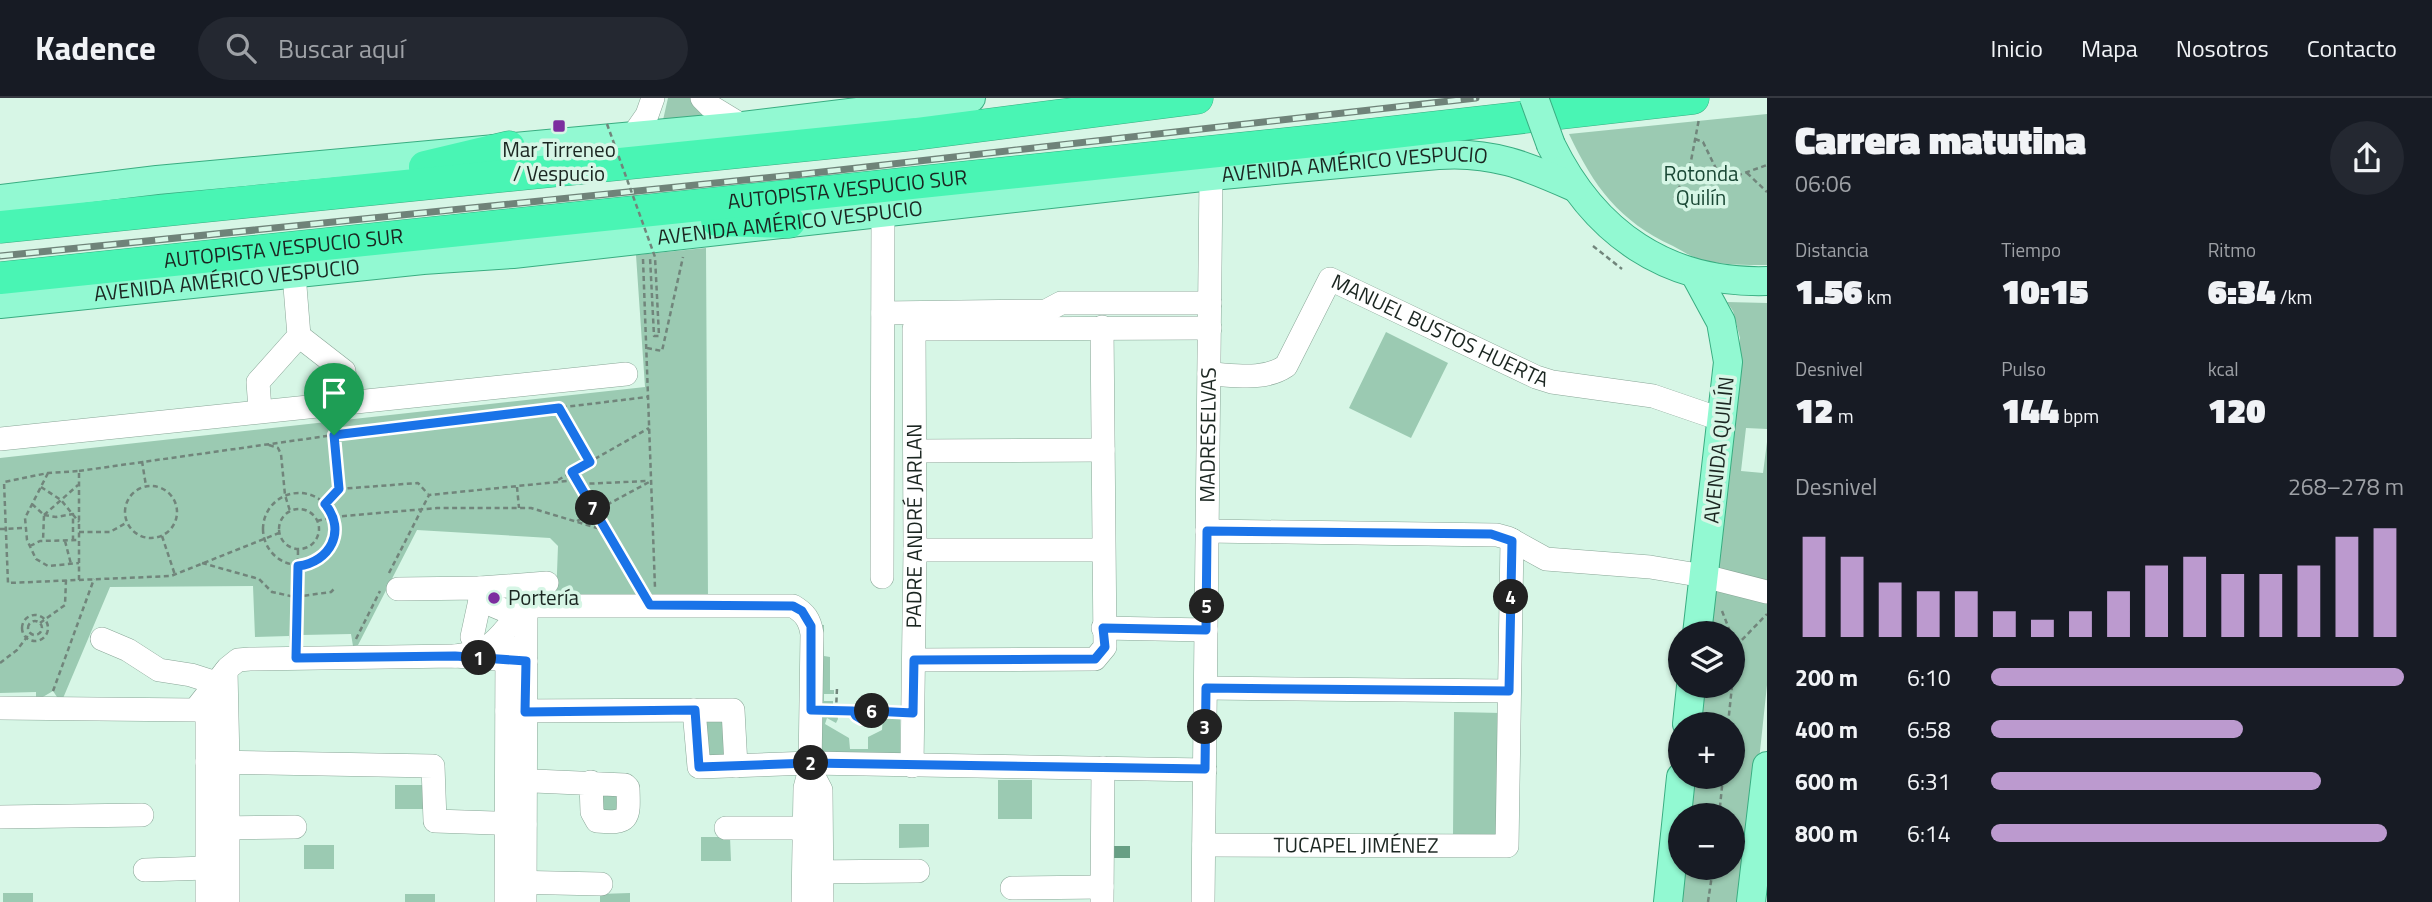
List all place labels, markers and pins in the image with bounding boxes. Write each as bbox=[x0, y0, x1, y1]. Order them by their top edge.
marker: Mar Tirreneo / Vespucio bbox=[551, 118, 567, 134]
place label: Mar Tirreneo / Vespucio bbox=[502, 133, 616, 189]
pin bbox=[304, 363, 364, 435]
pin: 7 bbox=[576, 490, 610, 526]
pin: 4 bbox=[1494, 580, 1528, 614]
place label: Portería bbox=[508, 581, 580, 613]
pin: 5 bbox=[1190, 588, 1224, 624]
marker: Portería bbox=[486, 590, 502, 606]
pin: 1 bbox=[462, 640, 496, 676]
pin: 6 bbox=[854, 694, 890, 728]
pin: 3 bbox=[1188, 710, 1222, 744]
pin: 2 bbox=[794, 746, 828, 780]

